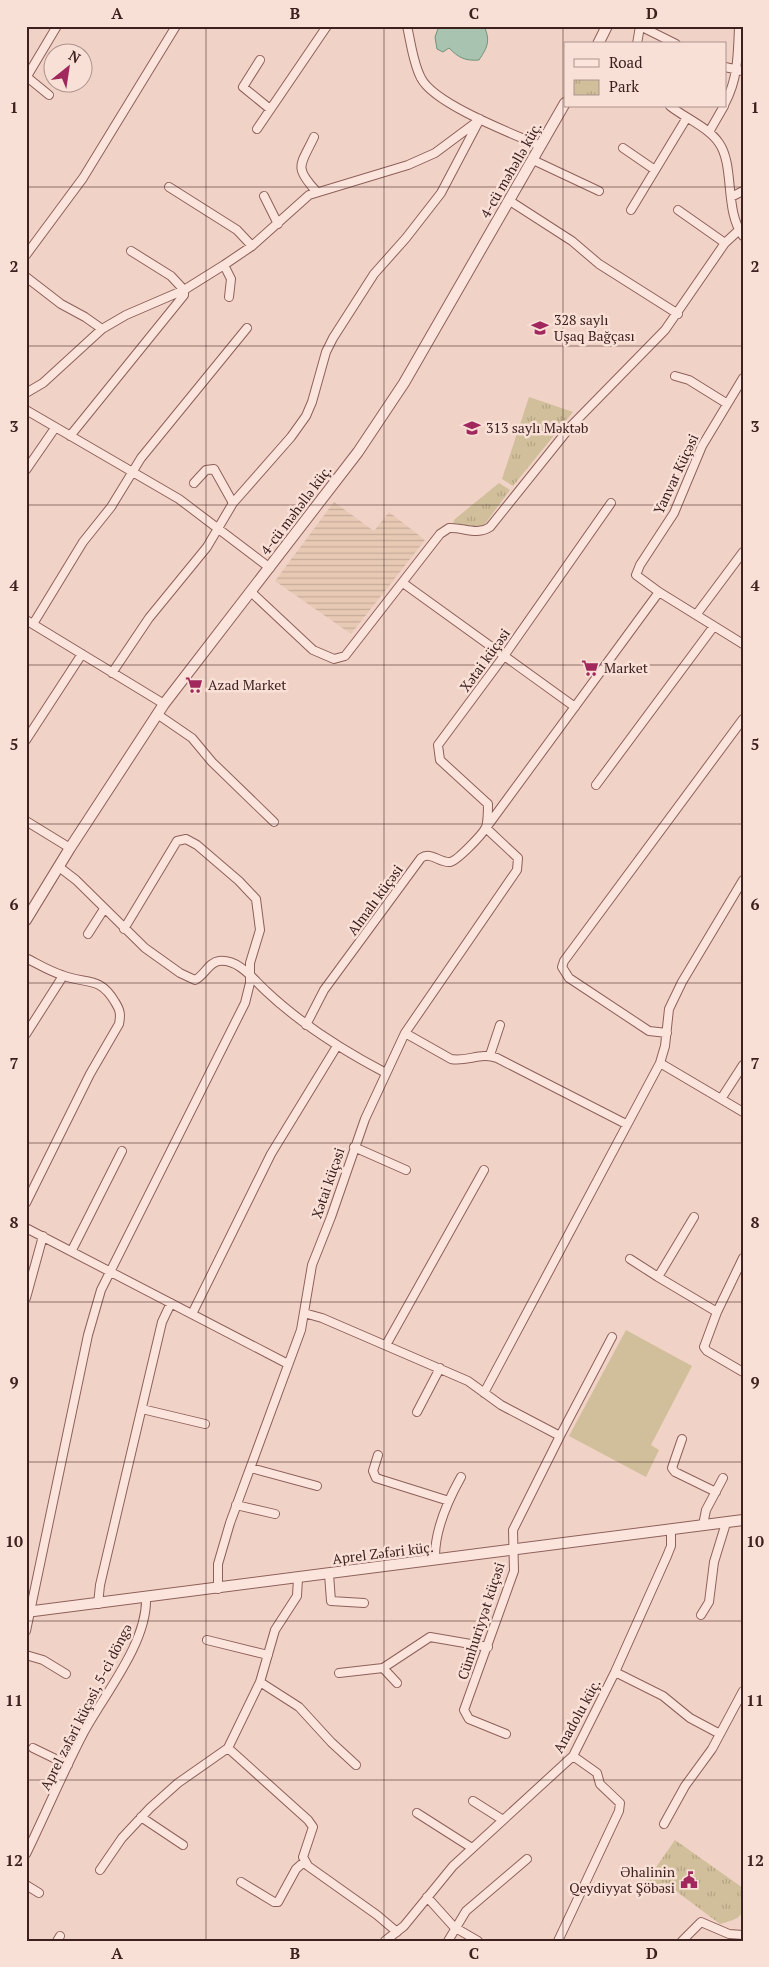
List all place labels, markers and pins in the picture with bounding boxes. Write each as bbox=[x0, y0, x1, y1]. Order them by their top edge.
place label: 328 saylı Uşaq Bağçası bbox=[554, 310, 635, 345]
school or university icon: 328 saylı Uşaq Bağçası bbox=[530, 318, 550, 338]
school or university icon: 313 saylı Məktəb bbox=[462, 418, 482, 438]
place label: 313 saylı Məktəb bbox=[486, 418, 589, 437]
supermarket icon: Market bbox=[580, 658, 600, 678]
place label: Market bbox=[604, 658, 649, 677]
supermarket icon: Azad Market bbox=[184, 675, 204, 695]
place label: Azad Market bbox=[208, 675, 287, 694]
place label: Əhalinin Qeydiyyat Şöbəsi bbox=[569, 1862, 676, 1897]
public building icon: Əhalinin Qeydiyyat Şöbəsi bbox=[679, 1870, 699, 1890]

